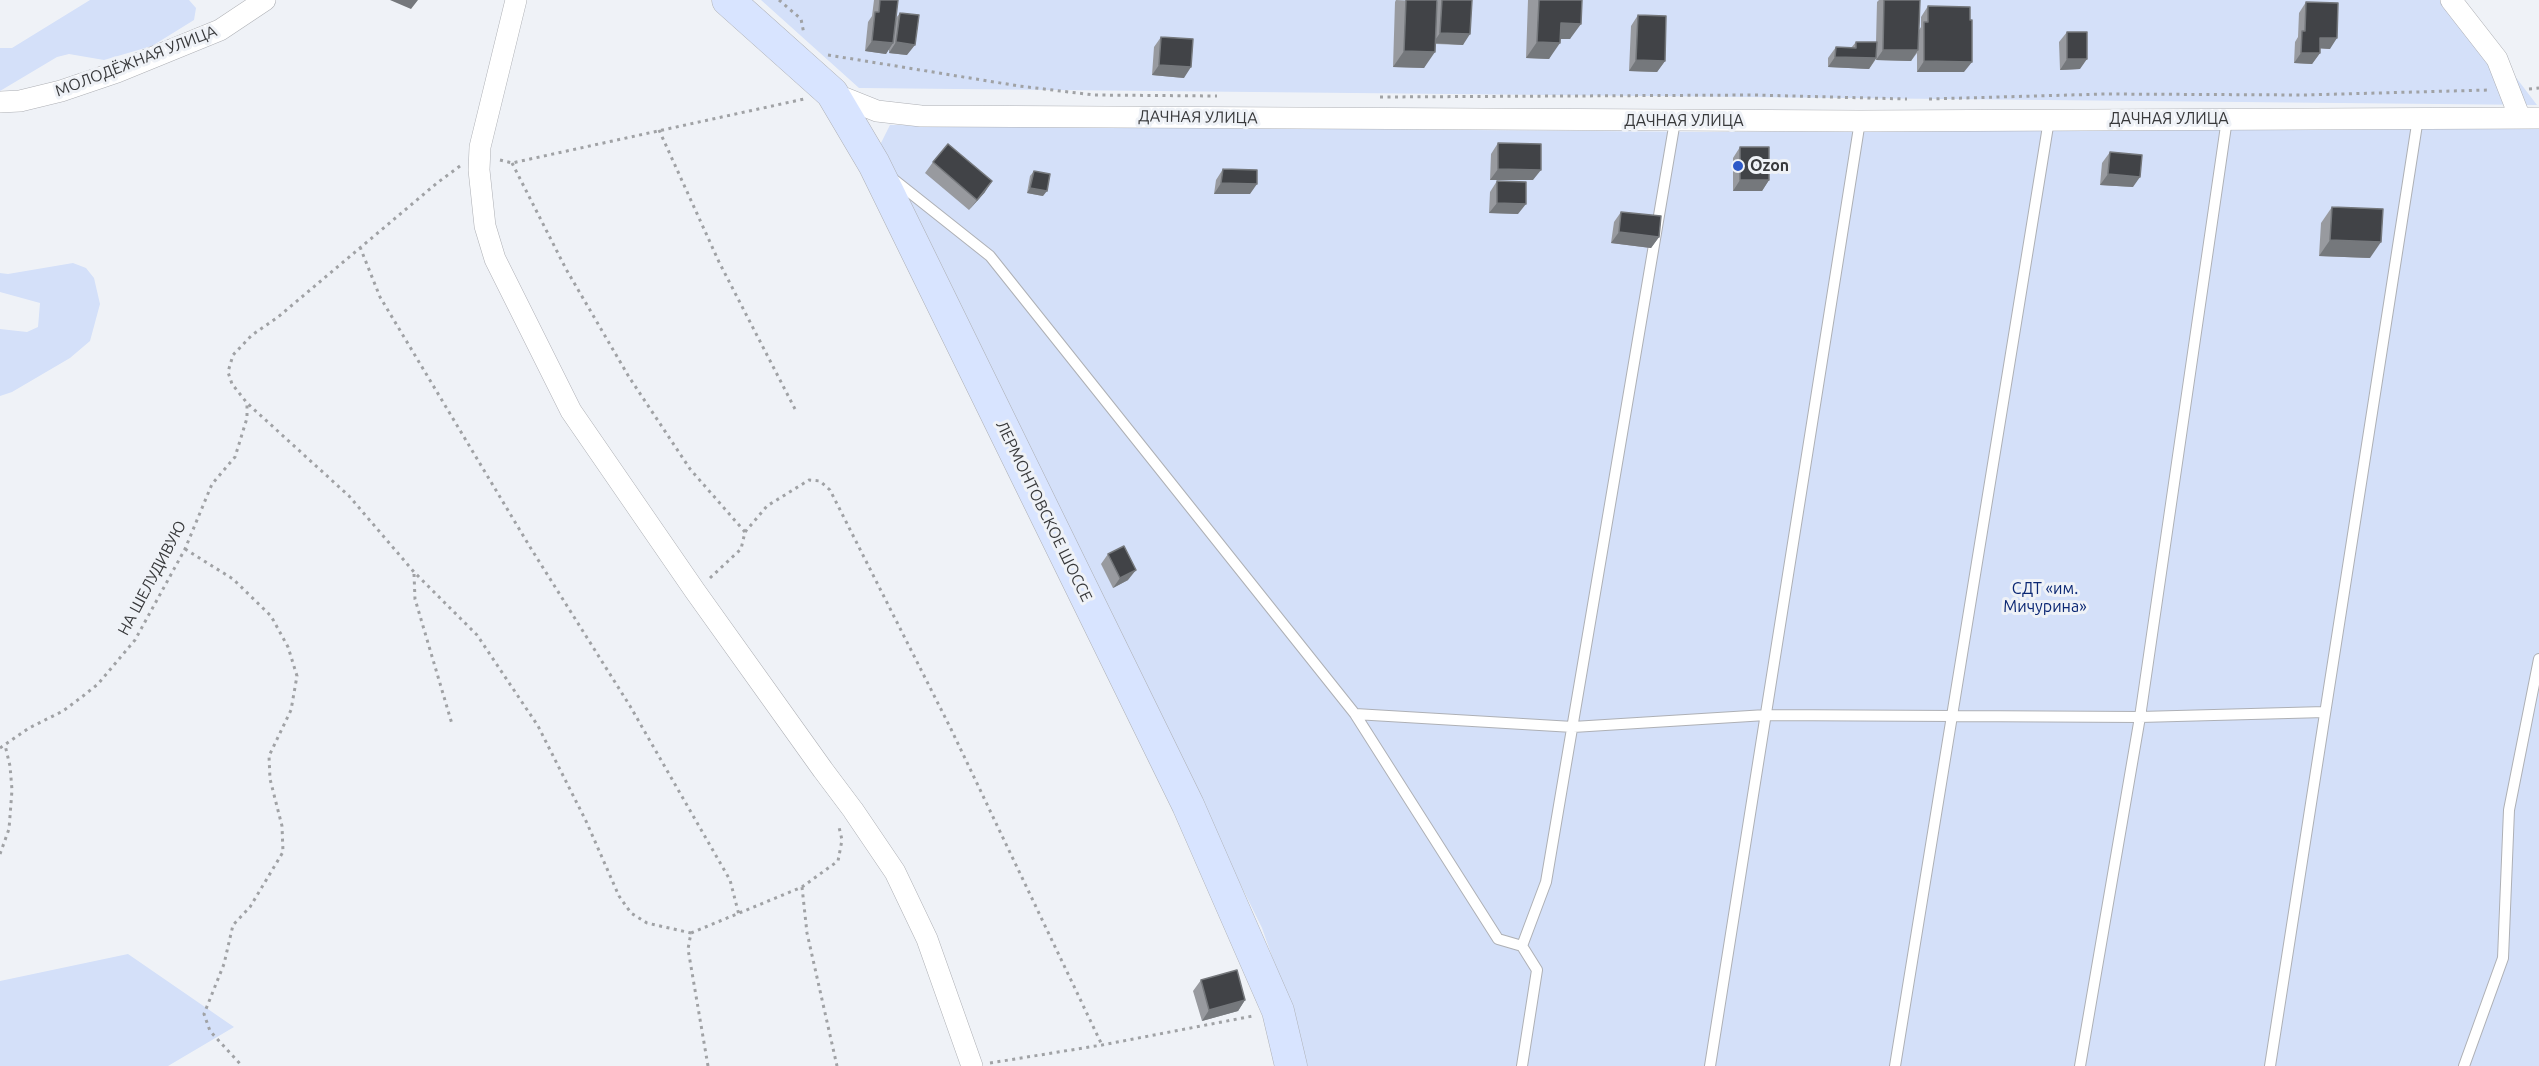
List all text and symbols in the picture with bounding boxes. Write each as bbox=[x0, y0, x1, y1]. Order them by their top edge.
street label: МОЛОДЁЖНАЯ УЛИЦА bbox=[52, 21, 220, 101]
street label: ДАЧНАЯ УЛИЦА bbox=[1138, 106, 1258, 128]
street label: ДАЧНАЯ УЛИЦА bbox=[2109, 109, 2229, 129]
street label: ДАЧНАЯ УЛИЦА bbox=[1624, 111, 1744, 131]
place label: Ozon bbox=[1750, 156, 1789, 176]
marker: Ozon bbox=[1731, 159, 1745, 173]
street label: ЛЕРМОНТОВСКОЕ ШОССЕ bbox=[992, 417, 1096, 605]
street label: НА ШЕЛУДИВУЮ bbox=[114, 517, 190, 639]
park label: СДТ «им. Мичурина» bbox=[2003, 579, 2087, 617]

